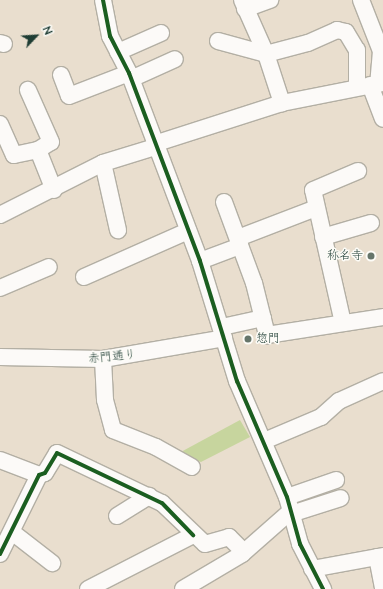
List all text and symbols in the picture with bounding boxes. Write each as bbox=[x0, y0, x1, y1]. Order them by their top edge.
north arrow bbox=[16, 16, 56, 56]
text: N bbox=[39, 24, 56, 37]
place label: 称名寺 bbox=[327, 249, 363, 263]
marker: 称名寺 bbox=[366, 251, 376, 261]
place label: 惣門 bbox=[256, 332, 280, 346]
marker: 惣門 bbox=[243, 334, 253, 344]
street label: 赤門通り bbox=[87, 347, 137, 367]

